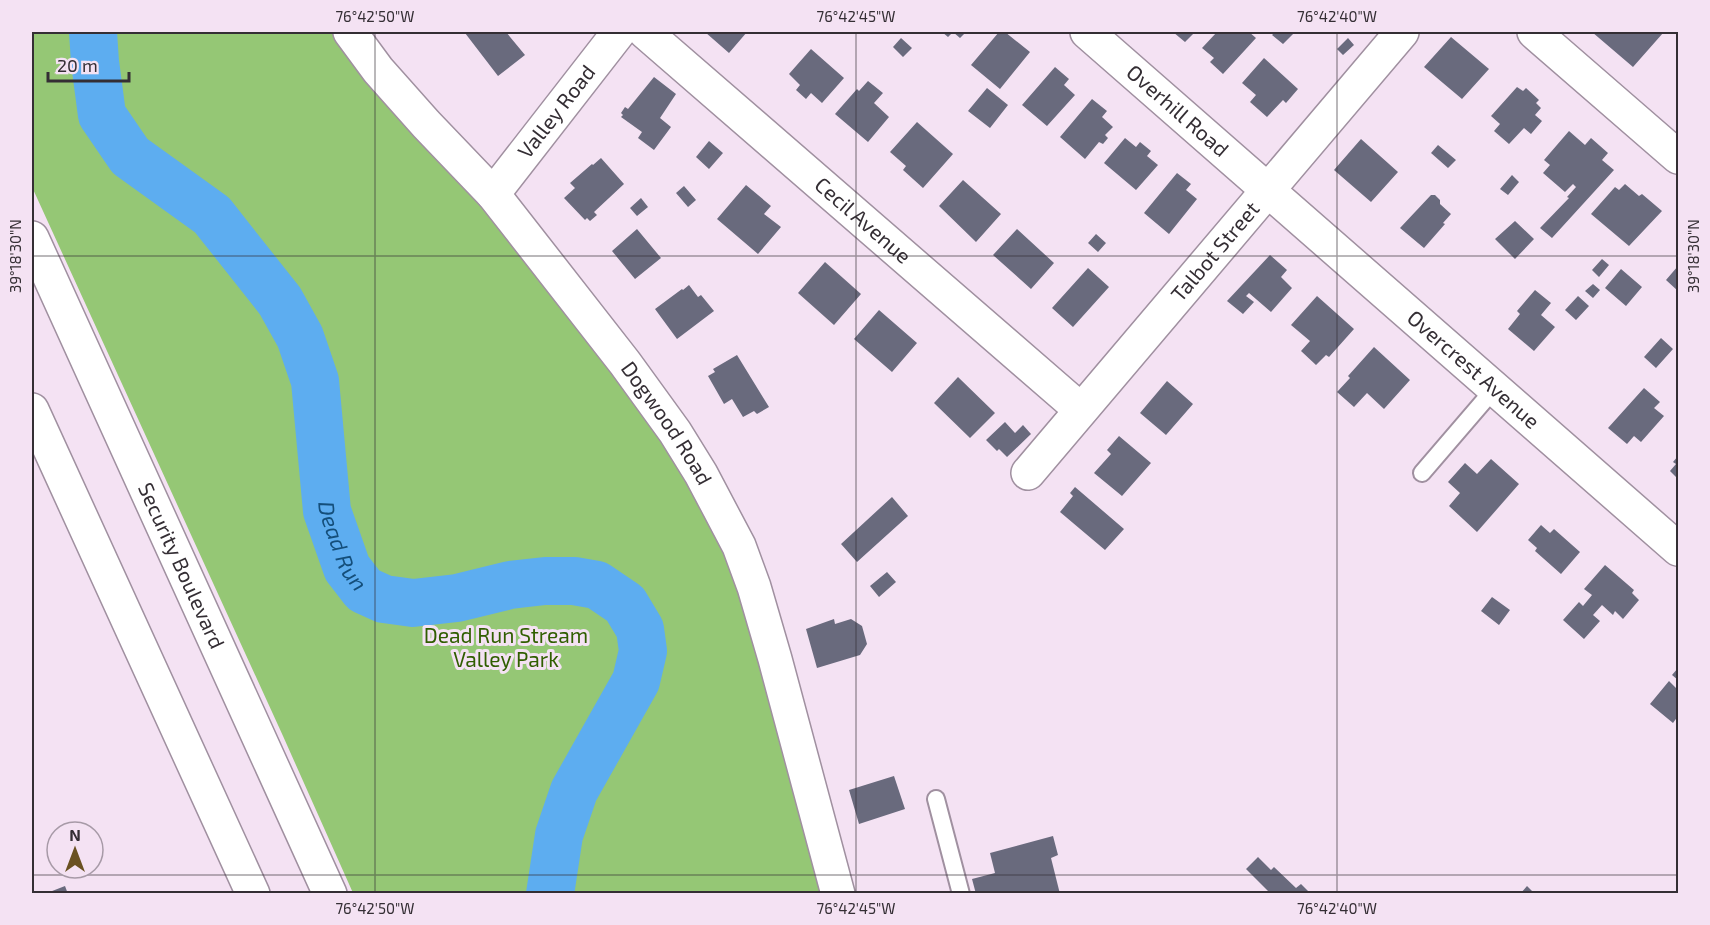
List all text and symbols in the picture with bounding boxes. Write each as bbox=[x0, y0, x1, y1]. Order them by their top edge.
text: 76°42'50"W bbox=[335, 7, 415, 25]
text: 76°42'45"W bbox=[817, 7, 895, 25]
text: 76°42'40"W bbox=[1297, 7, 1377, 25]
scale bar bbox=[48, 45, 129, 83]
text: 20 m bbox=[57, 54, 98, 76]
street label: Valley Road bbox=[512, 59, 600, 163]
street label: Overhill Road bbox=[1122, 59, 1234, 161]
street label: Cecil Avenue bbox=[810, 171, 917, 268]
street label: Talbot Street bbox=[1165, 196, 1264, 306]
text: 39°18'30"N bbox=[6, 219, 24, 293]
text: 39°18'30"N bbox=[1684, 219, 1702, 293]
street label: Overcrest Avenue bbox=[1403, 304, 1545, 433]
street label: Dogwood Road bbox=[617, 356, 718, 488]
street label: Security Boulevard bbox=[134, 478, 231, 652]
water label: Dead Run bbox=[314, 500, 373, 595]
park label: Dead Run Stream Valley Park bbox=[424, 622, 588, 671]
north arrow bbox=[45, 820, 105, 880]
text: N bbox=[69, 825, 81, 844]
text: 76°42'50"W bbox=[335, 899, 415, 917]
text: 76°42'45"W bbox=[817, 899, 895, 917]
text: 76°42'40"W bbox=[1297, 899, 1377, 917]

